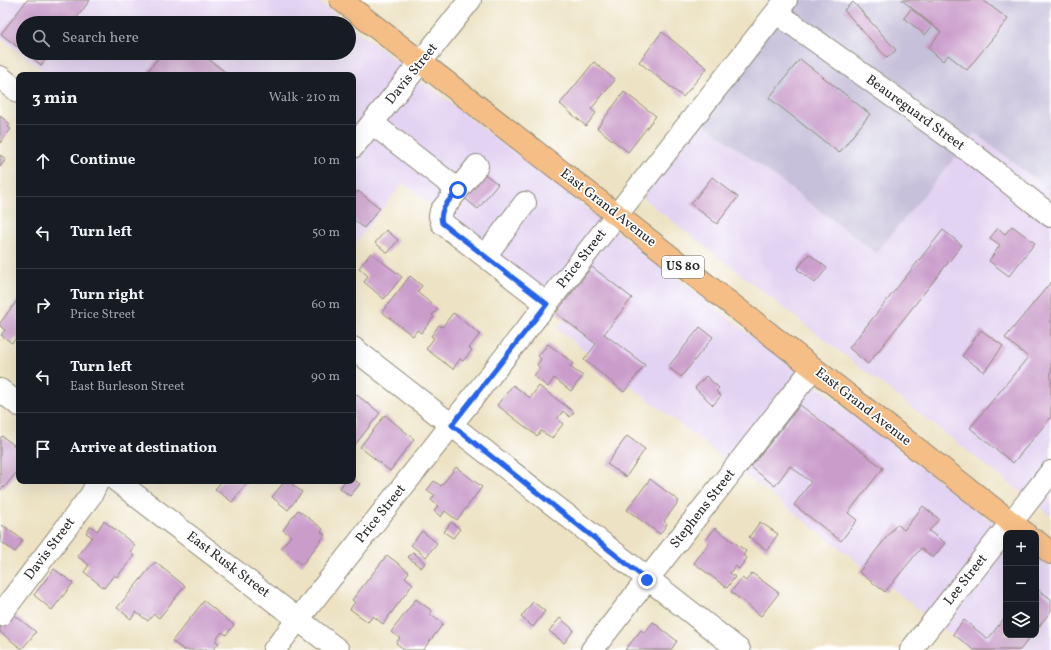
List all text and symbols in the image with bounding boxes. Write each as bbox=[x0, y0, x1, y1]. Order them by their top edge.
search box bbox=[16, 16, 356, 60]
icon: search bbox=[30, 27, 52, 49]
text: Search here bbox=[62, 28, 139, 49]
street label: Davis Street bbox=[381, 39, 443, 109]
street label: Beaureguard Street bbox=[862, 71, 968, 155]
text: 3 min bbox=[32, 87, 78, 110]
text: Walk · 210 m bbox=[269, 89, 340, 107]
icon: ahead bbox=[32, 150, 54, 172]
text: Continue bbox=[70, 150, 135, 171]
text: 10 m bbox=[313, 152, 340, 170]
street label: East Grand Avenue bbox=[556, 164, 660, 252]
route start bbox=[449, 181, 467, 199]
icon: left bbox=[32, 222, 54, 244]
text: Turn left bbox=[70, 222, 132, 243]
text: 50 m bbox=[312, 224, 340, 242]
street label: Price Street bbox=[553, 225, 611, 293]
road number: US 80 bbox=[662, 256, 704, 278]
text: Turn right bbox=[70, 285, 144, 306]
icon: right bbox=[32, 294, 54, 316]
text: 60 m bbox=[312, 296, 340, 314]
text: Price Street bbox=[70, 306, 136, 324]
text: Turn left bbox=[70, 357, 132, 378]
street label: East Grand Avenue bbox=[811, 363, 915, 451]
icon: left bbox=[32, 366, 54, 388]
text: 90 m bbox=[311, 368, 340, 386]
text: East Burleson Street bbox=[70, 378, 185, 396]
icon: arrive bbox=[32, 438, 54, 460]
text: Arrive at destination bbox=[70, 438, 217, 459]
street label: Stephens Street bbox=[666, 465, 740, 553]
street label: Price Street bbox=[351, 481, 411, 547]
street label: Davis Street bbox=[20, 514, 80, 584]
street label: East Rusk Street bbox=[182, 527, 274, 603]
map controls bbox=[1003, 530, 1039, 638]
button: + bbox=[1003, 530, 1039, 566]
street label: Lee Street bbox=[940, 550, 992, 610]
button: − bbox=[1003, 566, 1039, 602]
route end bbox=[638, 571, 656, 589]
button: layers bbox=[1003, 602, 1039, 638]

